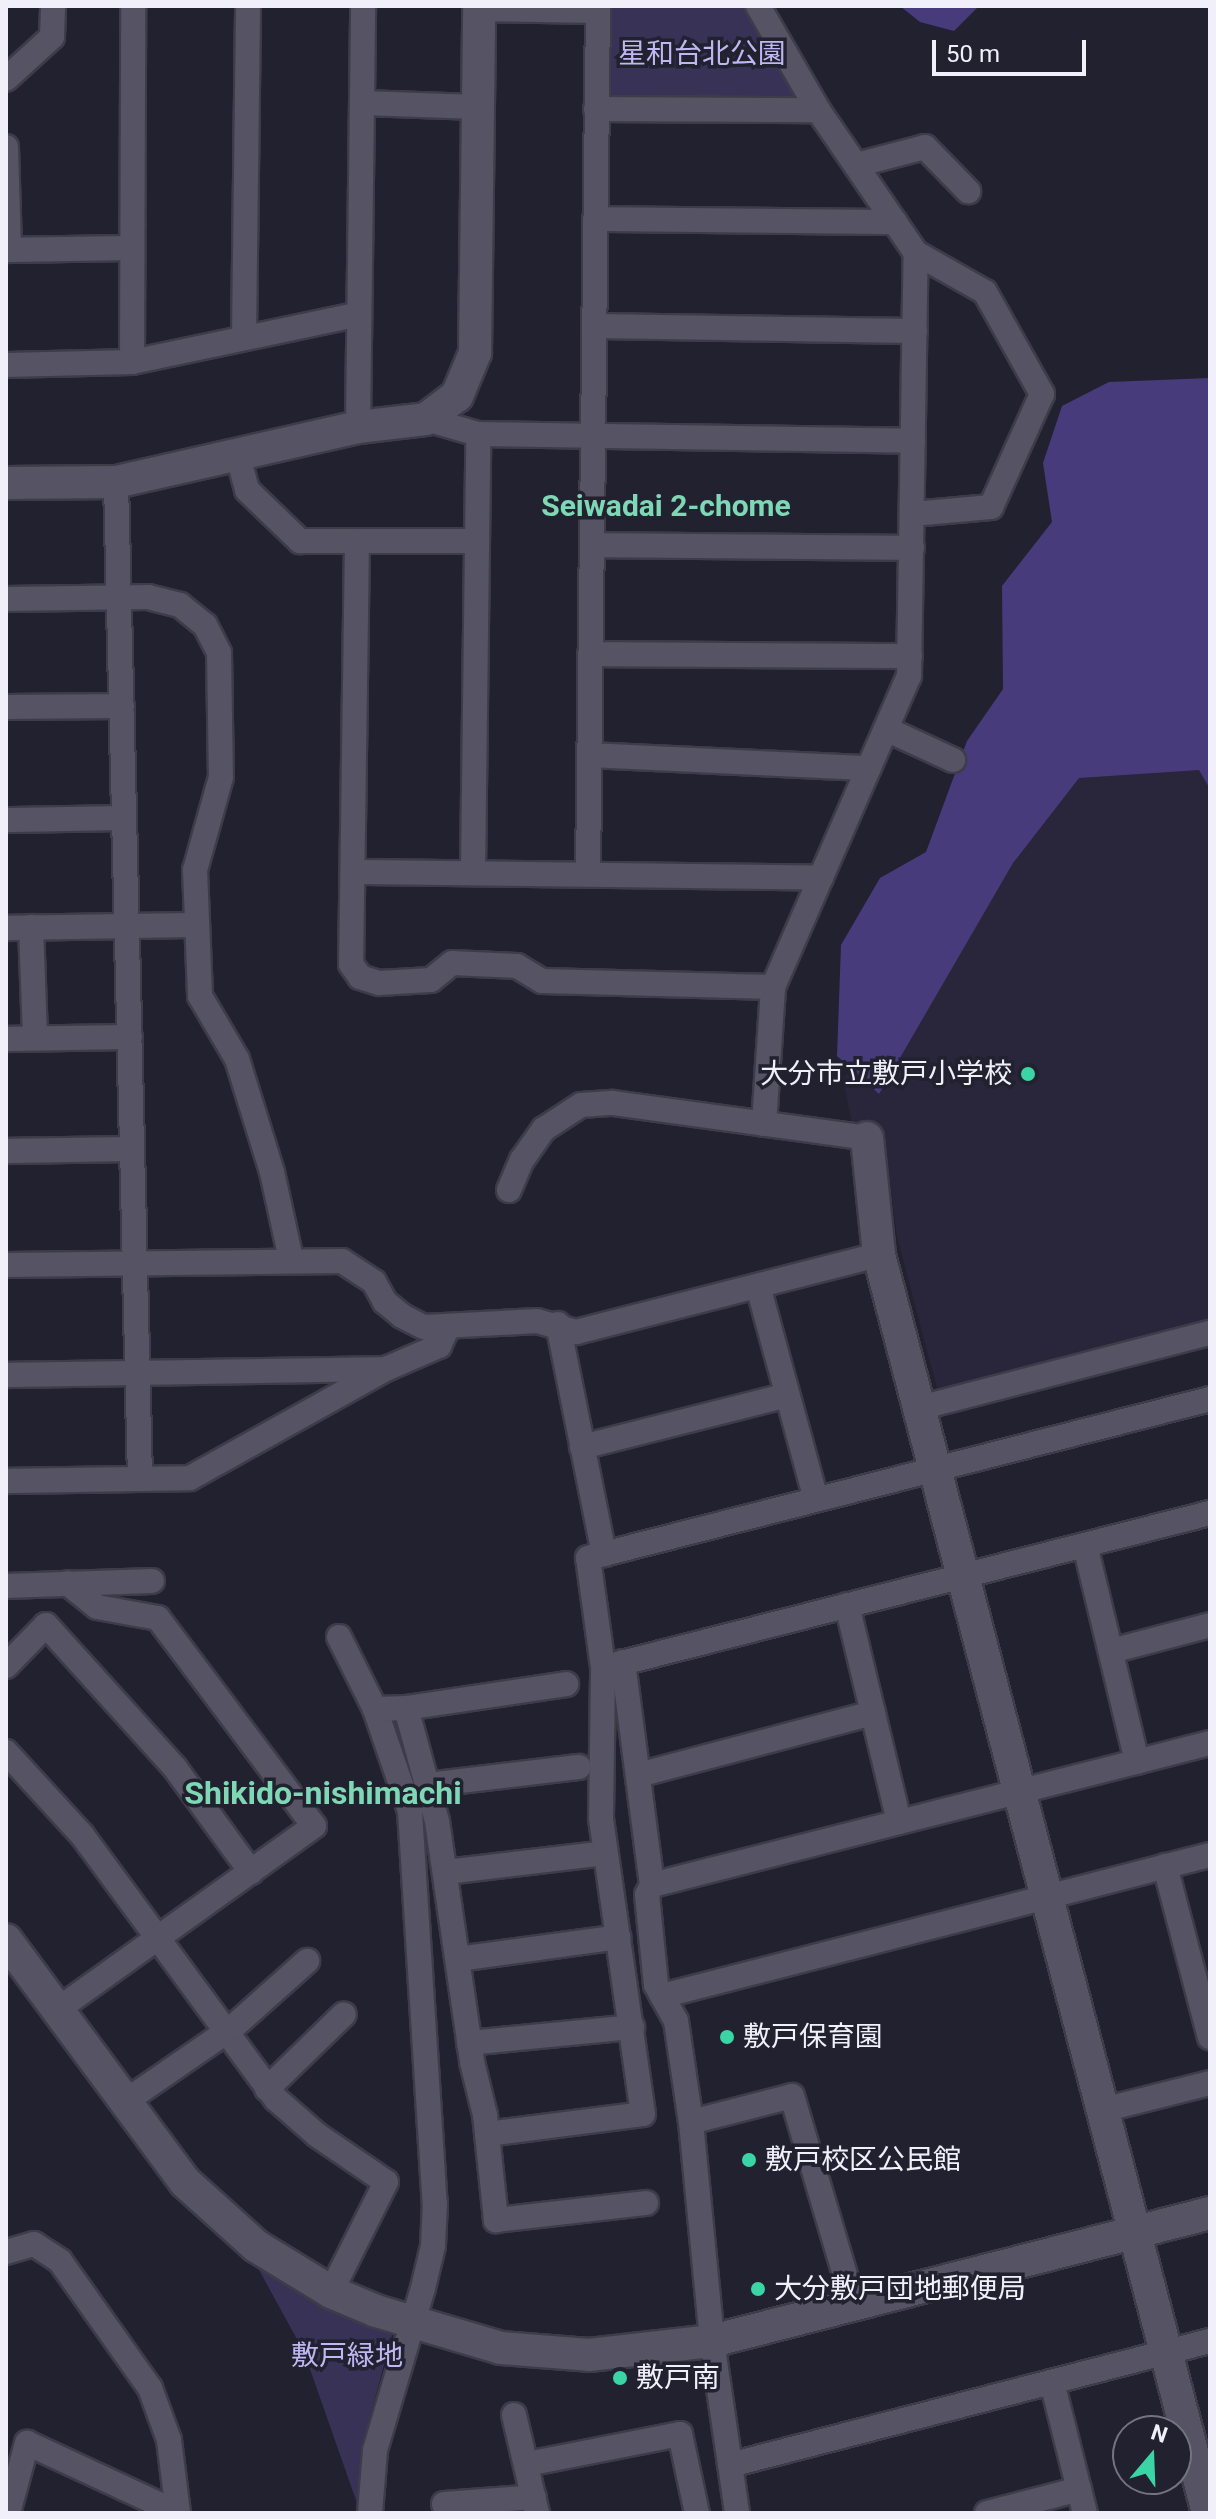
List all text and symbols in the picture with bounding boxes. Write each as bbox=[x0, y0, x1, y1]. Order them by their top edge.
scale bar bbox=[936, 24, 1090, 74]
park label: 星和台北公園 bbox=[618, 37, 786, 71]
text: 50 m bbox=[946, 40, 1000, 68]
district label: Seiwadai 2-chome bbox=[541, 488, 791, 524]
place label: 大分市立敷戸小学校 bbox=[760, 1057, 1012, 1091]
marker: 大分市立敷戸小学校 bbox=[1019, 1065, 1037, 1083]
district label: Shikido-nishimachi bbox=[184, 1774, 462, 1812]
place label: 敷戸保育園 bbox=[743, 2020, 883, 2054]
marker: 敷戸保育園 bbox=[718, 2028, 736, 2046]
place label: 敷戸校区公民館 bbox=[765, 2143, 961, 2177]
marker: 敷戸校区公民館 bbox=[740, 2151, 758, 2169]
place label: 大分敷戸団地郵便局 bbox=[774, 2272, 1026, 2306]
marker: 大分敷戸団地郵便局 bbox=[749, 2280, 767, 2298]
park label: 敷戸緑地 bbox=[291, 2339, 403, 2373]
place label: 敷戸南 bbox=[636, 2361, 720, 2395]
marker: 敷戸南 bbox=[611, 2369, 629, 2387]
north arrow bbox=[1112, 2415, 1192, 2495]
text: N bbox=[1148, 2419, 1171, 2448]

